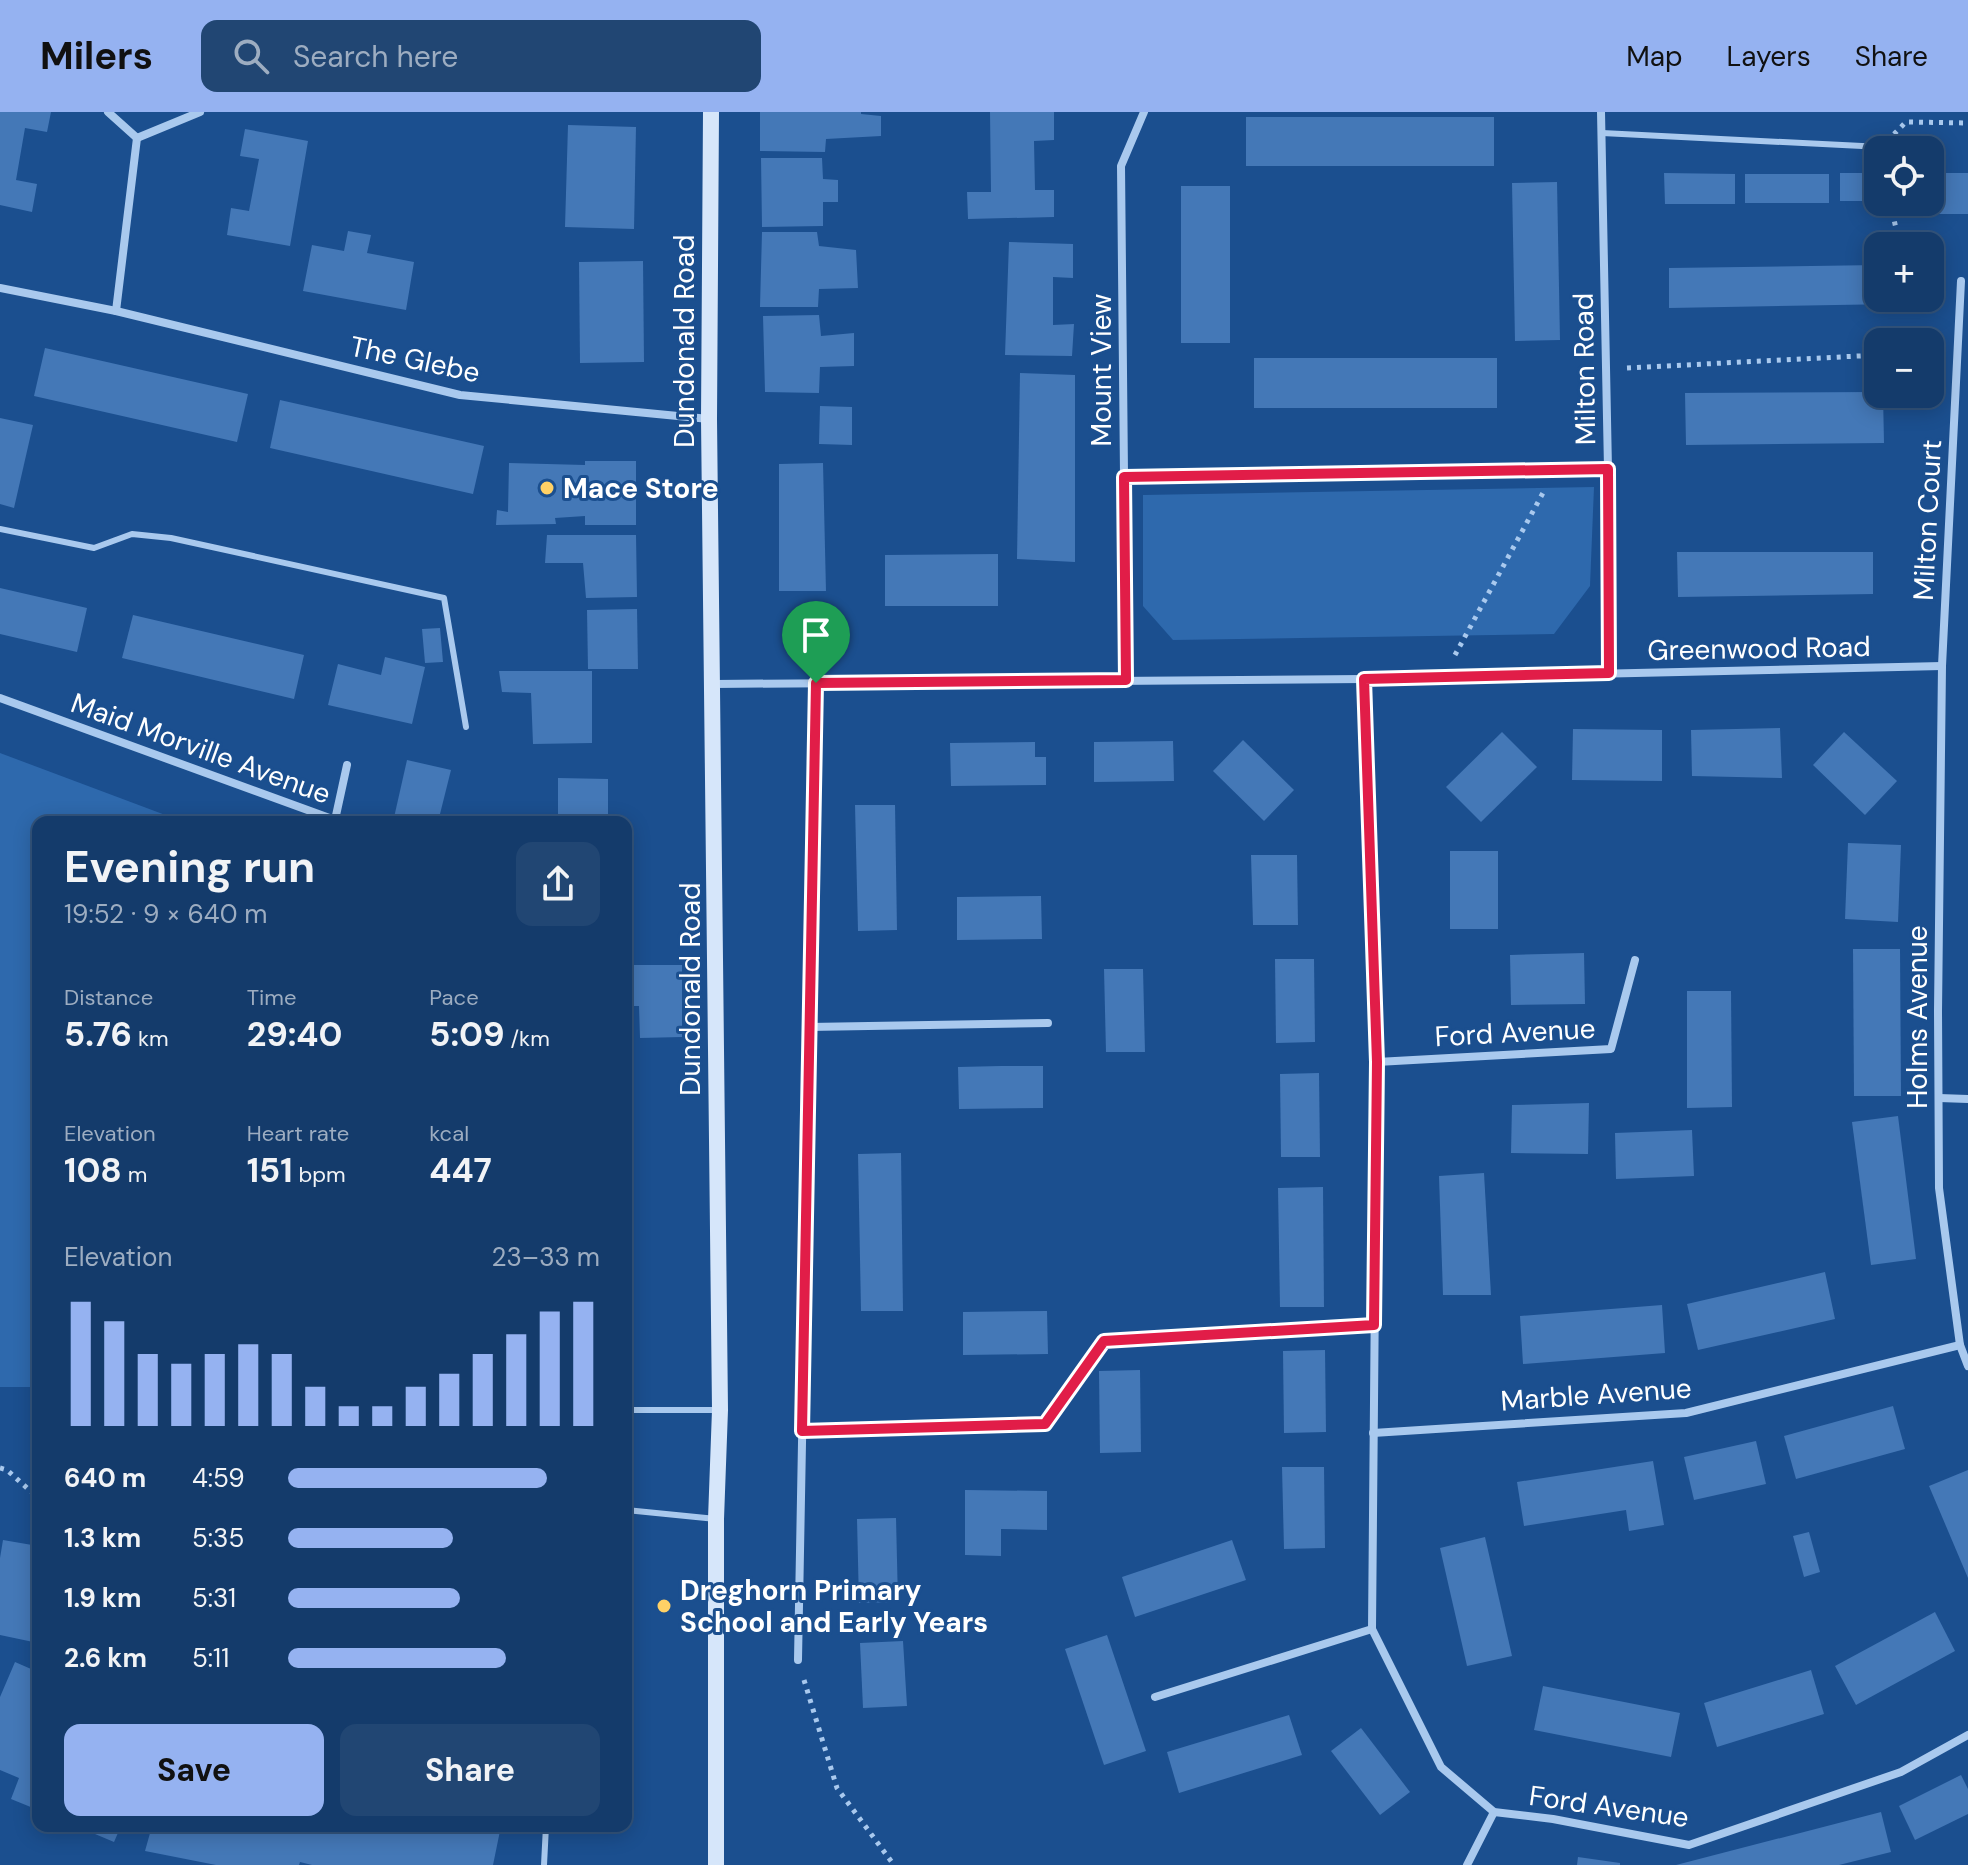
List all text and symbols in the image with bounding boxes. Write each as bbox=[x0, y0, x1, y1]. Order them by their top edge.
search box bbox=[201, 20, 761, 92]
text: Milers bbox=[40, 31, 153, 81]
icon: search bbox=[229, 34, 273, 78]
text: Search here bbox=[293, 37, 458, 76]
text: Map bbox=[1626, 38, 1683, 75]
text: Layers bbox=[1727, 38, 1811, 75]
text: Share bbox=[1855, 38, 1928, 75]
map controls bbox=[1864, 136, 1944, 408]
button: locate bbox=[1864, 136, 1944, 216]
button: + bbox=[1864, 232, 1944, 312]
street label: Dundonald Road bbox=[666, 234, 703, 448]
street label: Milton Road bbox=[1565, 292, 1604, 446]
street label: Mount View bbox=[1083, 294, 1120, 446]
street label: The Glebe bbox=[347, 328, 483, 391]
button: − bbox=[1864, 328, 1944, 408]
street label: Milton Court bbox=[1905, 439, 1950, 602]
place label: Mace Store bbox=[563, 470, 719, 507]
marker: Mace Store bbox=[538, 479, 556, 497]
pin bbox=[782, 601, 850, 683]
icon: arrive bbox=[794, 613, 838, 657]
street label: Greenwood Road bbox=[1647, 628, 1871, 669]
street label: Maid Morville Avenue bbox=[66, 684, 336, 813]
text: Evening run bbox=[64, 838, 315, 896]
button: share bbox=[516, 842, 600, 926]
street label: Dundonald Road bbox=[672, 882, 709, 1096]
text: 19:52 · 9 × 640 m bbox=[64, 897, 268, 931]
street label: Holms Avenue bbox=[1899, 925, 1936, 1109]
text: Distance bbox=[64, 983, 153, 1012]
text: Time bbox=[247, 983, 296, 1012]
text: Pace bbox=[429, 983, 479, 1012]
street label: Ford Avenue bbox=[1434, 1010, 1596, 1055]
text: 5.76 bbox=[64, 1012, 132, 1057]
text: 29:40 bbox=[247, 1012, 342, 1057]
text: 5:09 bbox=[429, 1012, 505, 1057]
text: km bbox=[132, 1024, 169, 1053]
text: /km bbox=[505, 1024, 550, 1053]
text: Elevation bbox=[64, 1119, 156, 1148]
text: Heart rate bbox=[247, 1119, 349, 1148]
text: kcal bbox=[429, 1119, 469, 1148]
text: 108 bbox=[64, 1148, 122, 1193]
text: 151 bbox=[247, 1148, 293, 1193]
text: 447 bbox=[429, 1148, 492, 1193]
text: m bbox=[122, 1160, 147, 1189]
text: bpm bbox=[293, 1160, 346, 1189]
text: Elevation bbox=[64, 1240, 172, 1274]
text: 23–33 m bbox=[491, 1240, 600, 1274]
street label: Marble Avenue bbox=[1499, 1369, 1693, 1420]
text: 640 m bbox=[64, 1461, 146, 1495]
text: 4:59 bbox=[192, 1461, 244, 1495]
text: 1.3 km bbox=[64, 1521, 141, 1555]
text: 5:35 bbox=[192, 1521, 244, 1555]
place label: Dreghorn Primary School and Early Years bbox=[680, 1572, 988, 1641]
text: 1.9 km bbox=[64, 1581, 141, 1615]
text: 5:31 bbox=[192, 1581, 236, 1615]
marker: Dreghorn Primary School and Early Years bbox=[655, 1597, 673, 1615]
text: 2.6 km bbox=[64, 1641, 147, 1675]
text: 5:11 bbox=[192, 1641, 229, 1675]
button: Save bbox=[64, 1724, 324, 1816]
button: Share bbox=[340, 1724, 600, 1816]
street label: Ford Avenue bbox=[1527, 1777, 1691, 1836]

